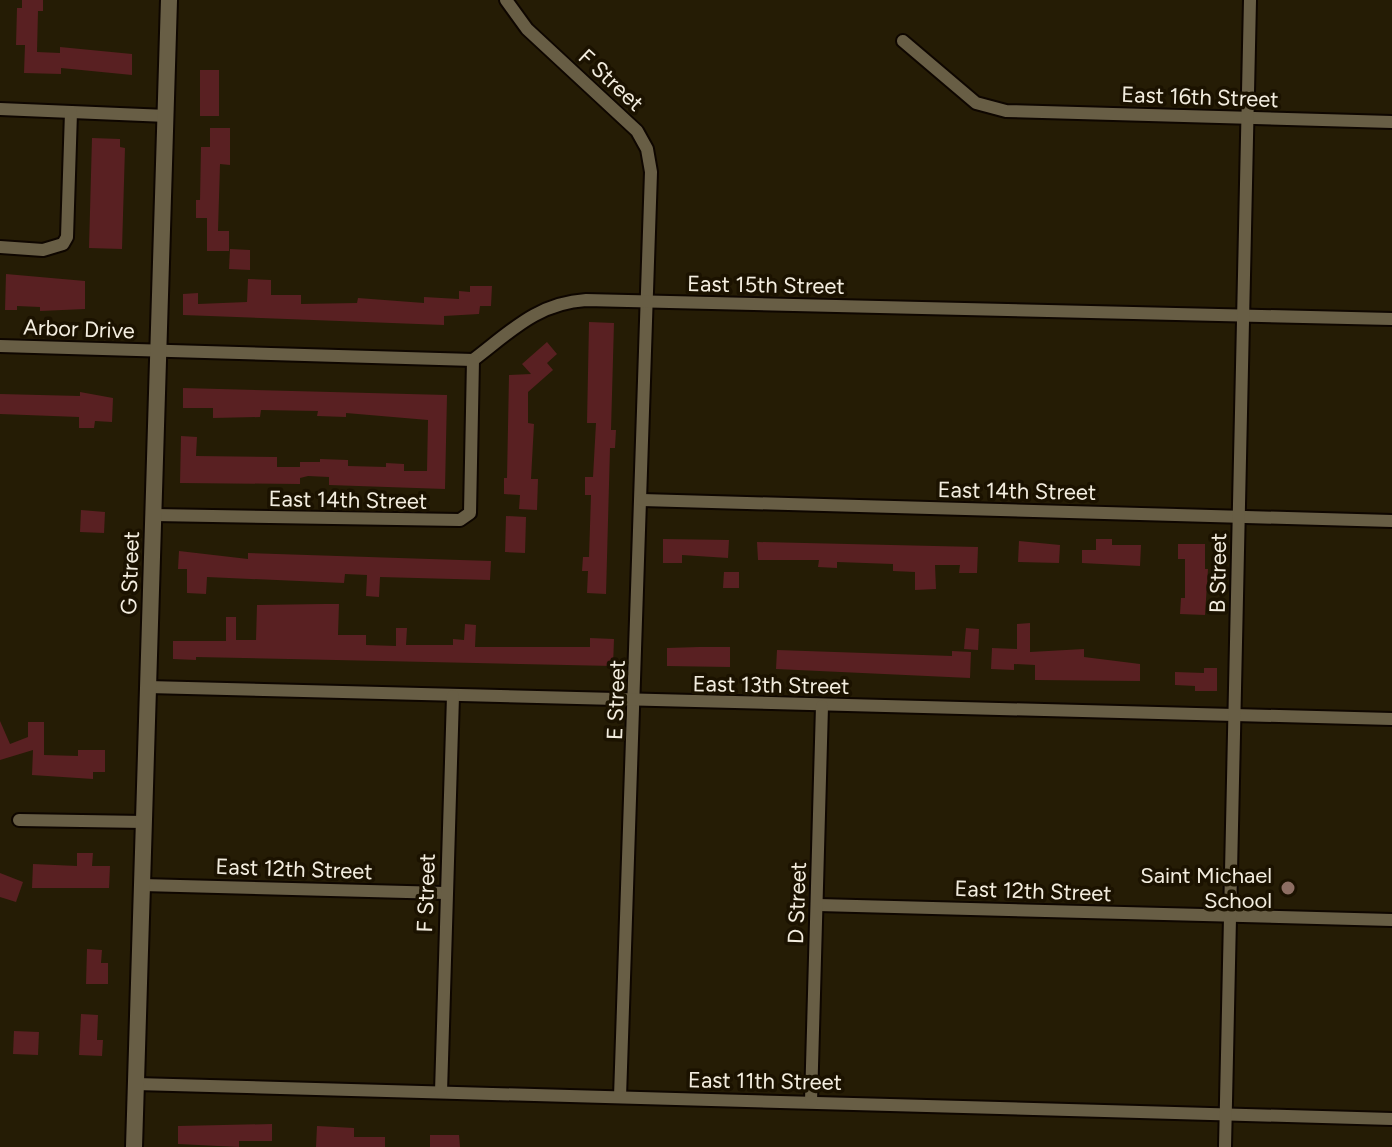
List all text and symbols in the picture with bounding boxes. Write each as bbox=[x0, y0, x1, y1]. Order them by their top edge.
street label: F Street bbox=[573, 43, 649, 117]
street label: East 16th Street bbox=[1121, 81, 1279, 113]
street label: East 15th Street bbox=[687, 270, 845, 300]
street label: Arbor Drive bbox=[23, 314, 135, 344]
street label: East 14th Street bbox=[937, 476, 1097, 506]
street label: East 14th Street bbox=[268, 485, 428, 515]
street label: G Street bbox=[115, 531, 145, 615]
street label: B Street bbox=[1204, 533, 1232, 613]
street label: E Street bbox=[601, 660, 631, 740]
street label: East 13th Street bbox=[692, 670, 850, 700]
street label: East 12th Street bbox=[215, 853, 373, 885]
street label: F Street bbox=[411, 853, 441, 933]
street label: D Street bbox=[782, 861, 812, 945]
place label: Saint Michael School bbox=[1140, 862, 1272, 914]
street label: East 12th Street bbox=[954, 875, 1112, 907]
marker: Saint Michael School bbox=[1279, 879, 1297, 897]
street label: East 11th Street bbox=[688, 1066, 842, 1096]

